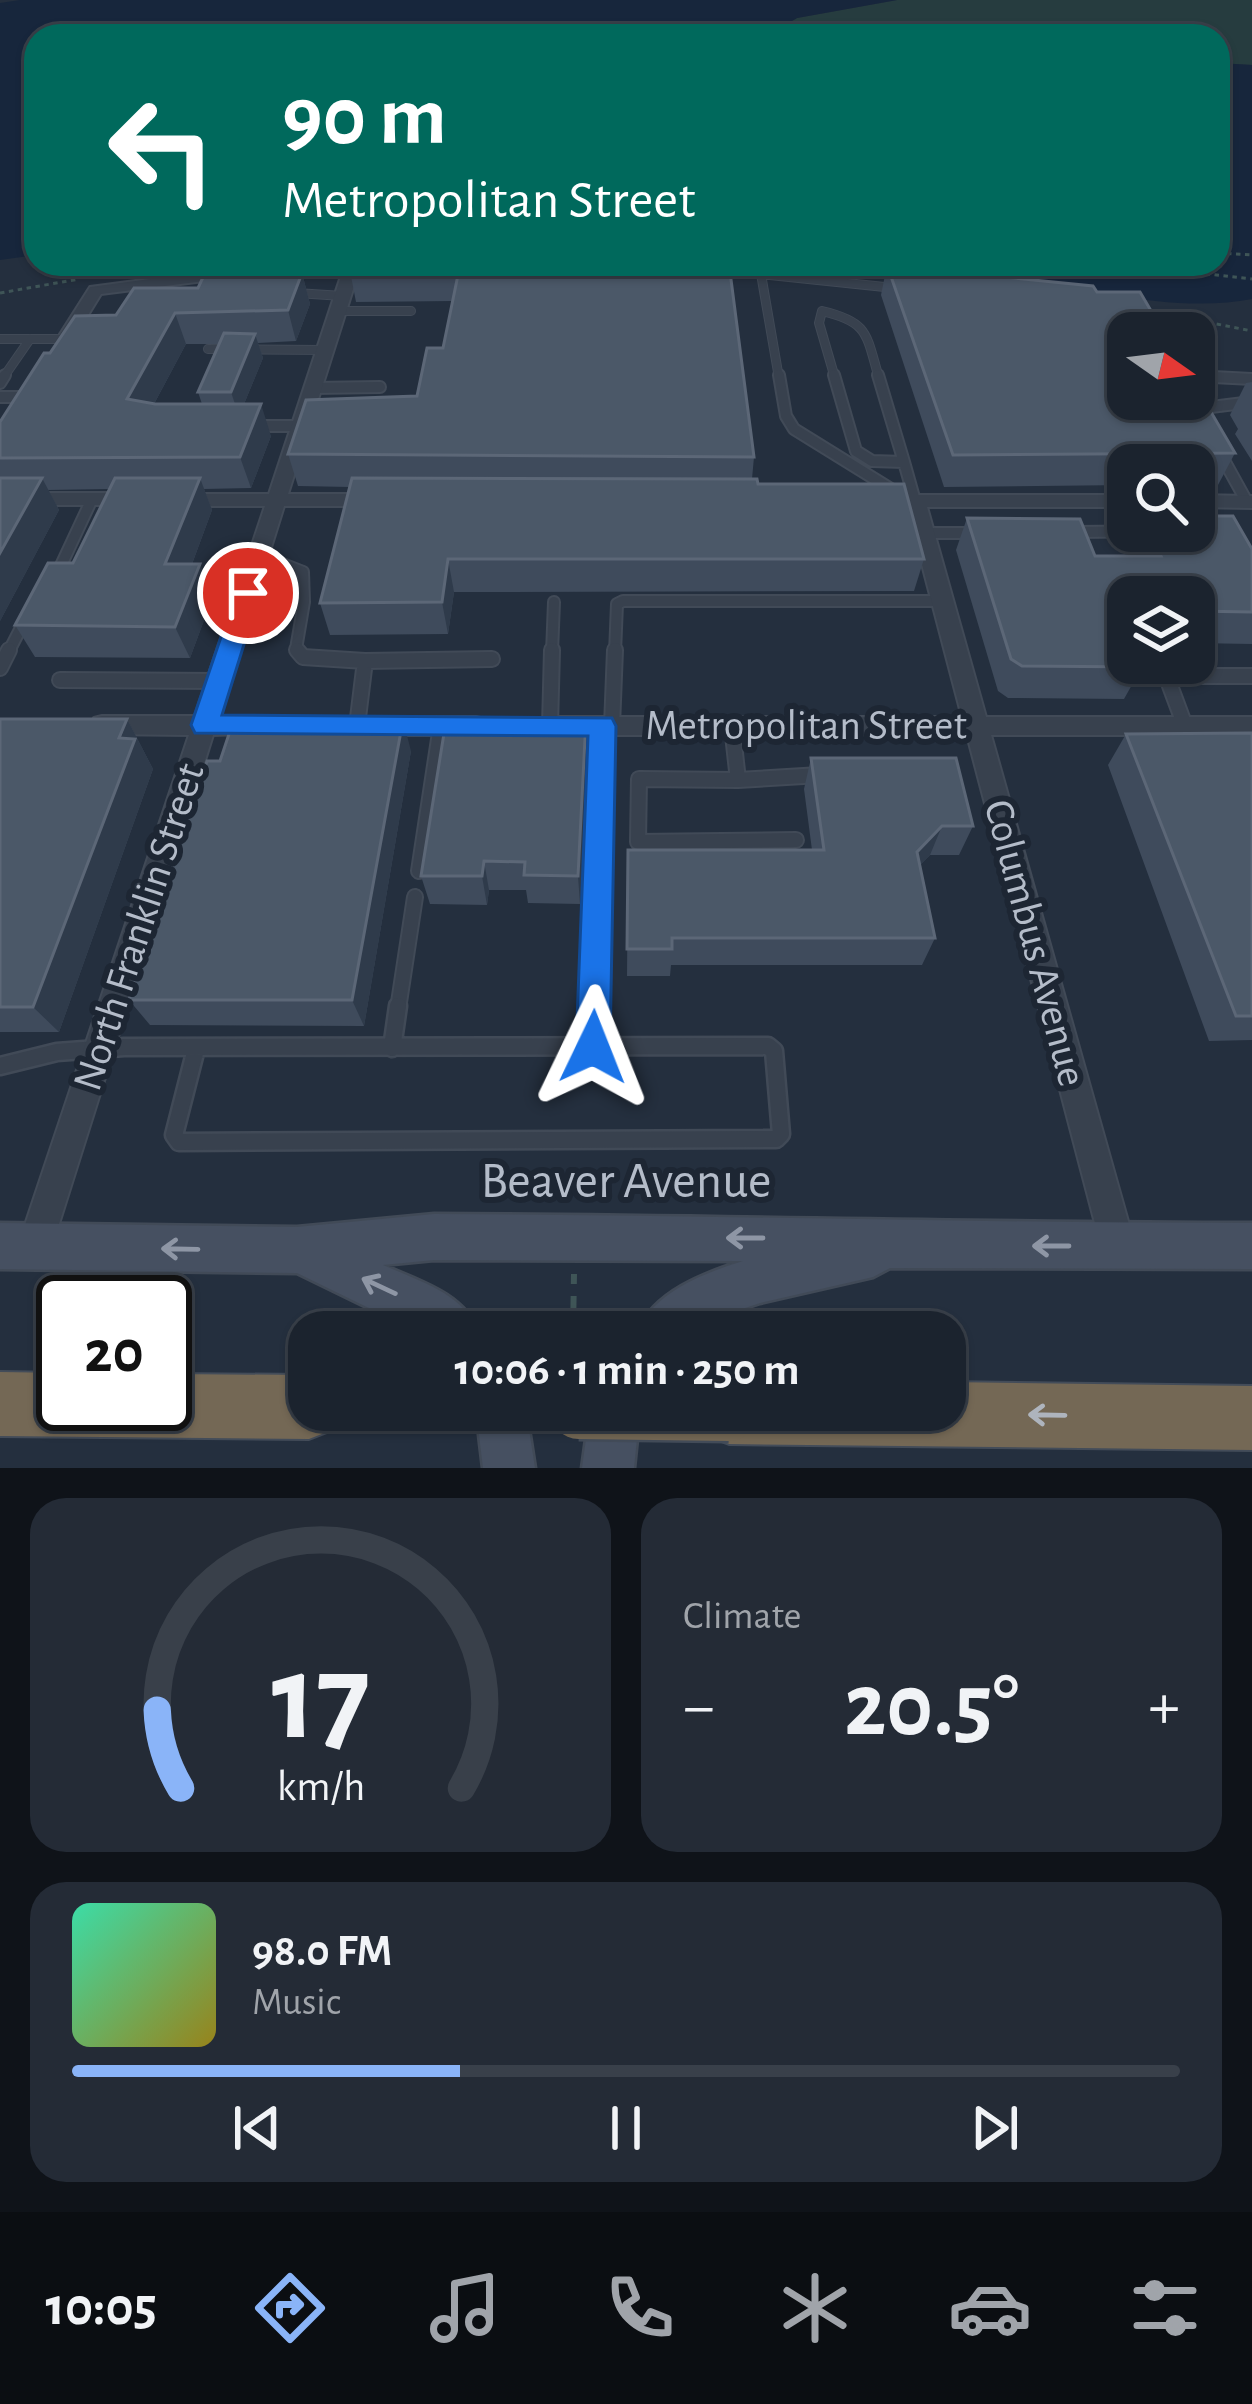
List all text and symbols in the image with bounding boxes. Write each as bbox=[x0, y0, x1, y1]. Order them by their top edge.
icon: left bbox=[84, 72, 240, 228]
text: 90 m bbox=[282, 76, 447, 160]
text: Metropolitan Street bbox=[282, 174, 695, 228]
north arrow bbox=[1107, 312, 1215, 420]
map controls bbox=[1107, 312, 1215, 684]
button: search bbox=[1107, 444, 1215, 552]
pin bbox=[197, 542, 299, 644]
icon: arrive bbox=[215, 560, 281, 626]
button: layers bbox=[1107, 576, 1215, 684]
street label: Metropolitan Street bbox=[645, 705, 967, 747]
street label: North Franklin Street bbox=[66, 758, 212, 1096]
street label: Columbus Avenue bbox=[977, 795, 1093, 1091]
position arrow bbox=[530, 984, 656, 1110]
street label: Beaver Avenue bbox=[480, 1156, 772, 1207]
one-way arrow bbox=[726, 1227, 765, 1249]
one-way arrow bbox=[1032, 1235, 1071, 1257]
one-way arrow bbox=[161, 1237, 200, 1260]
one-way arrow bbox=[362, 1274, 398, 1296]
speed limit sign: 20 bbox=[36, 1275, 192, 1431]
text: 10:06 · 1 min · 250 m bbox=[455, 1348, 799, 1393]
one-way arrow bbox=[1028, 1404, 1067, 1426]
text: Climate bbox=[683, 1597, 801, 1636]
text: 17 bbox=[271, 1637, 370, 1762]
text: 20.5° bbox=[844, 1662, 1019, 1752]
text: − bbox=[683, 1674, 715, 1740]
text: + bbox=[1148, 1674, 1180, 1740]
text: km/h bbox=[276, 1766, 365, 1809]
text: 98.0 FM bbox=[252, 1929, 392, 1974]
text: Music bbox=[252, 1983, 341, 2022]
icon: previous bbox=[224, 2095, 290, 2161]
icon: pause bbox=[593, 2095, 659, 2161]
icon: next bbox=[962, 2095, 1028, 2161]
icon: directions bbox=[248, 2266, 332, 2350]
icon: music bbox=[423, 2266, 507, 2350]
icon: phone bbox=[598, 2266, 682, 2350]
icon: climate bbox=[773, 2266, 857, 2350]
icon: car bbox=[948, 2266, 1032, 2350]
icon: filters bbox=[1123, 2266, 1207, 2350]
text: 10:05 bbox=[45, 2281, 157, 2335]

